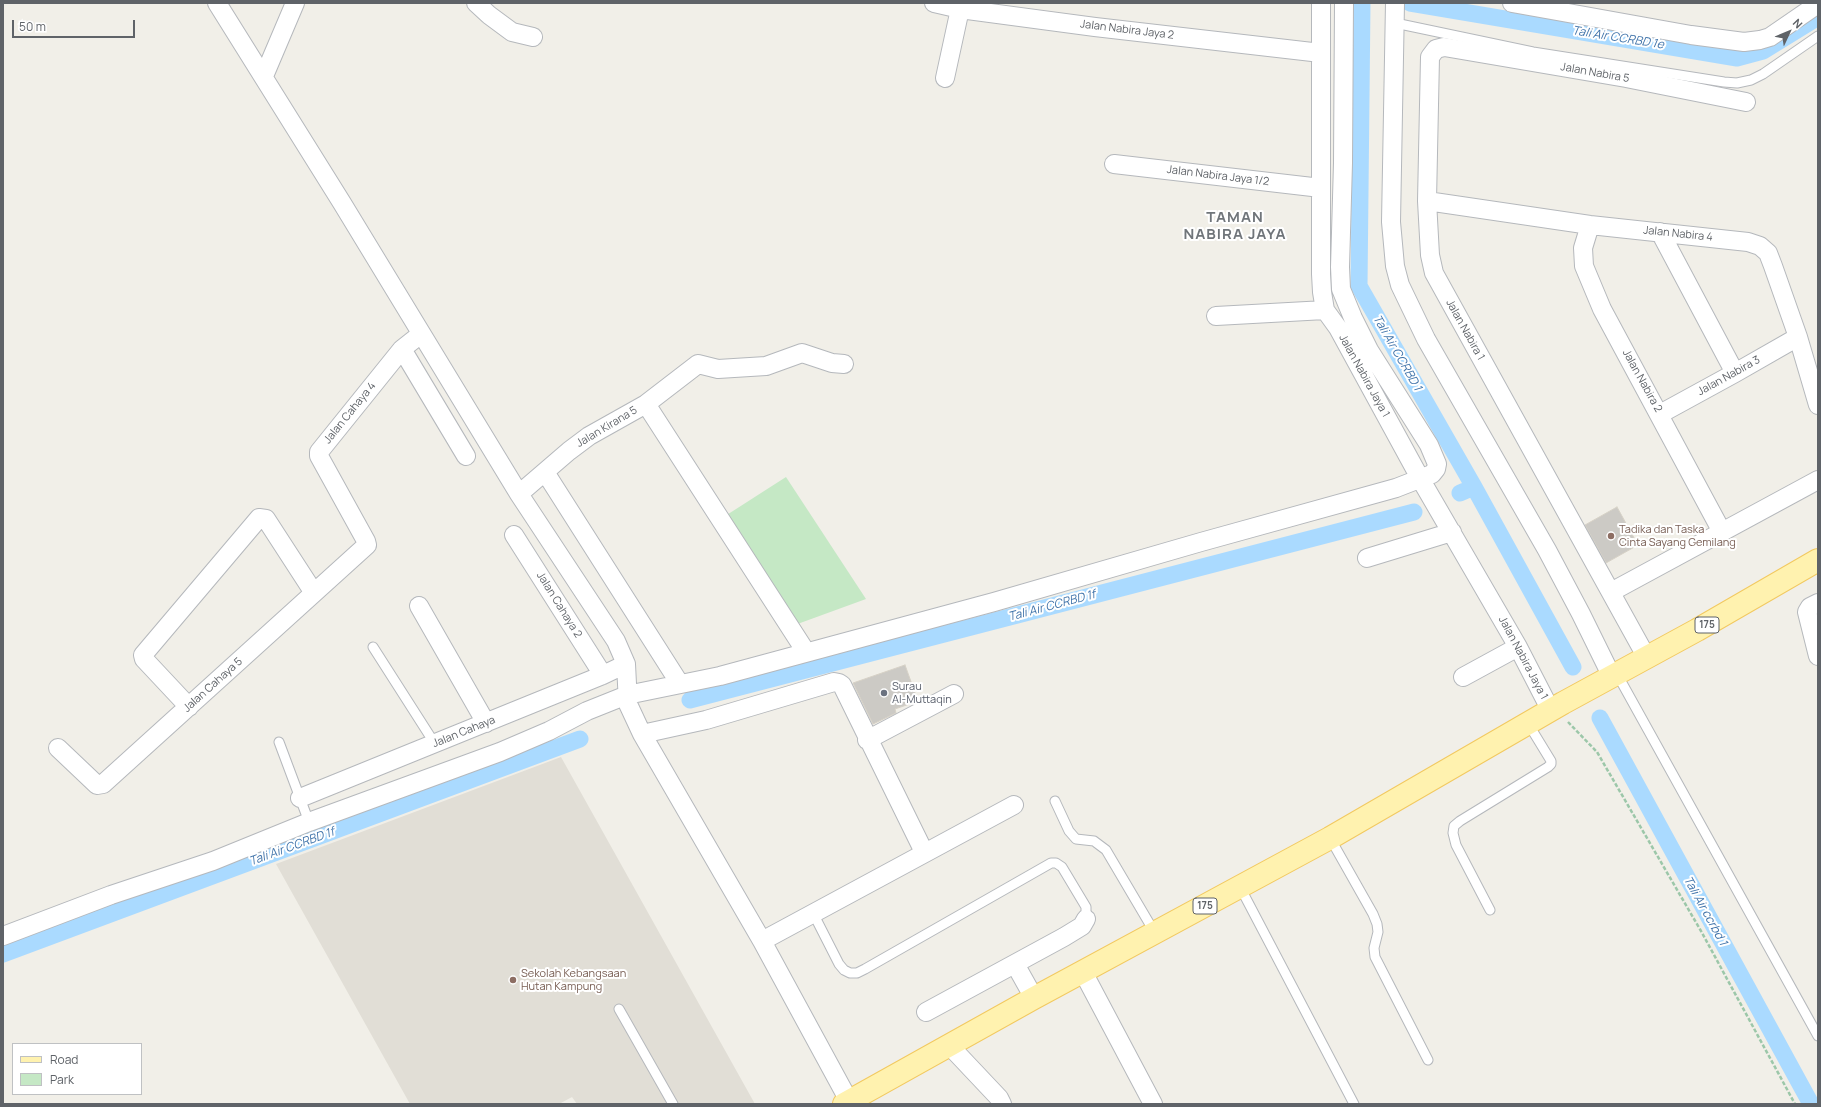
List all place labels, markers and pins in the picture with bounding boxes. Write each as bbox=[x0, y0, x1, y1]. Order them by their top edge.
place label: Tadika dan Taska Cinta Sayang Gemilang bbox=[1619, 523, 1736, 549]
marker: Tadika dan Taska Cinta Sayang Gemilang bbox=[1606, 531, 1616, 541]
place label: Surau Al-Muttaqin bbox=[892, 680, 952, 706]
marker: Surau Al-Muttaqin bbox=[879, 688, 889, 698]
place label: Sekolah Kebangsaan Hutan Kampung bbox=[521, 967, 626, 993]
marker: Sekolah Kebangsaan Hutan Kampung bbox=[508, 975, 518, 985]

